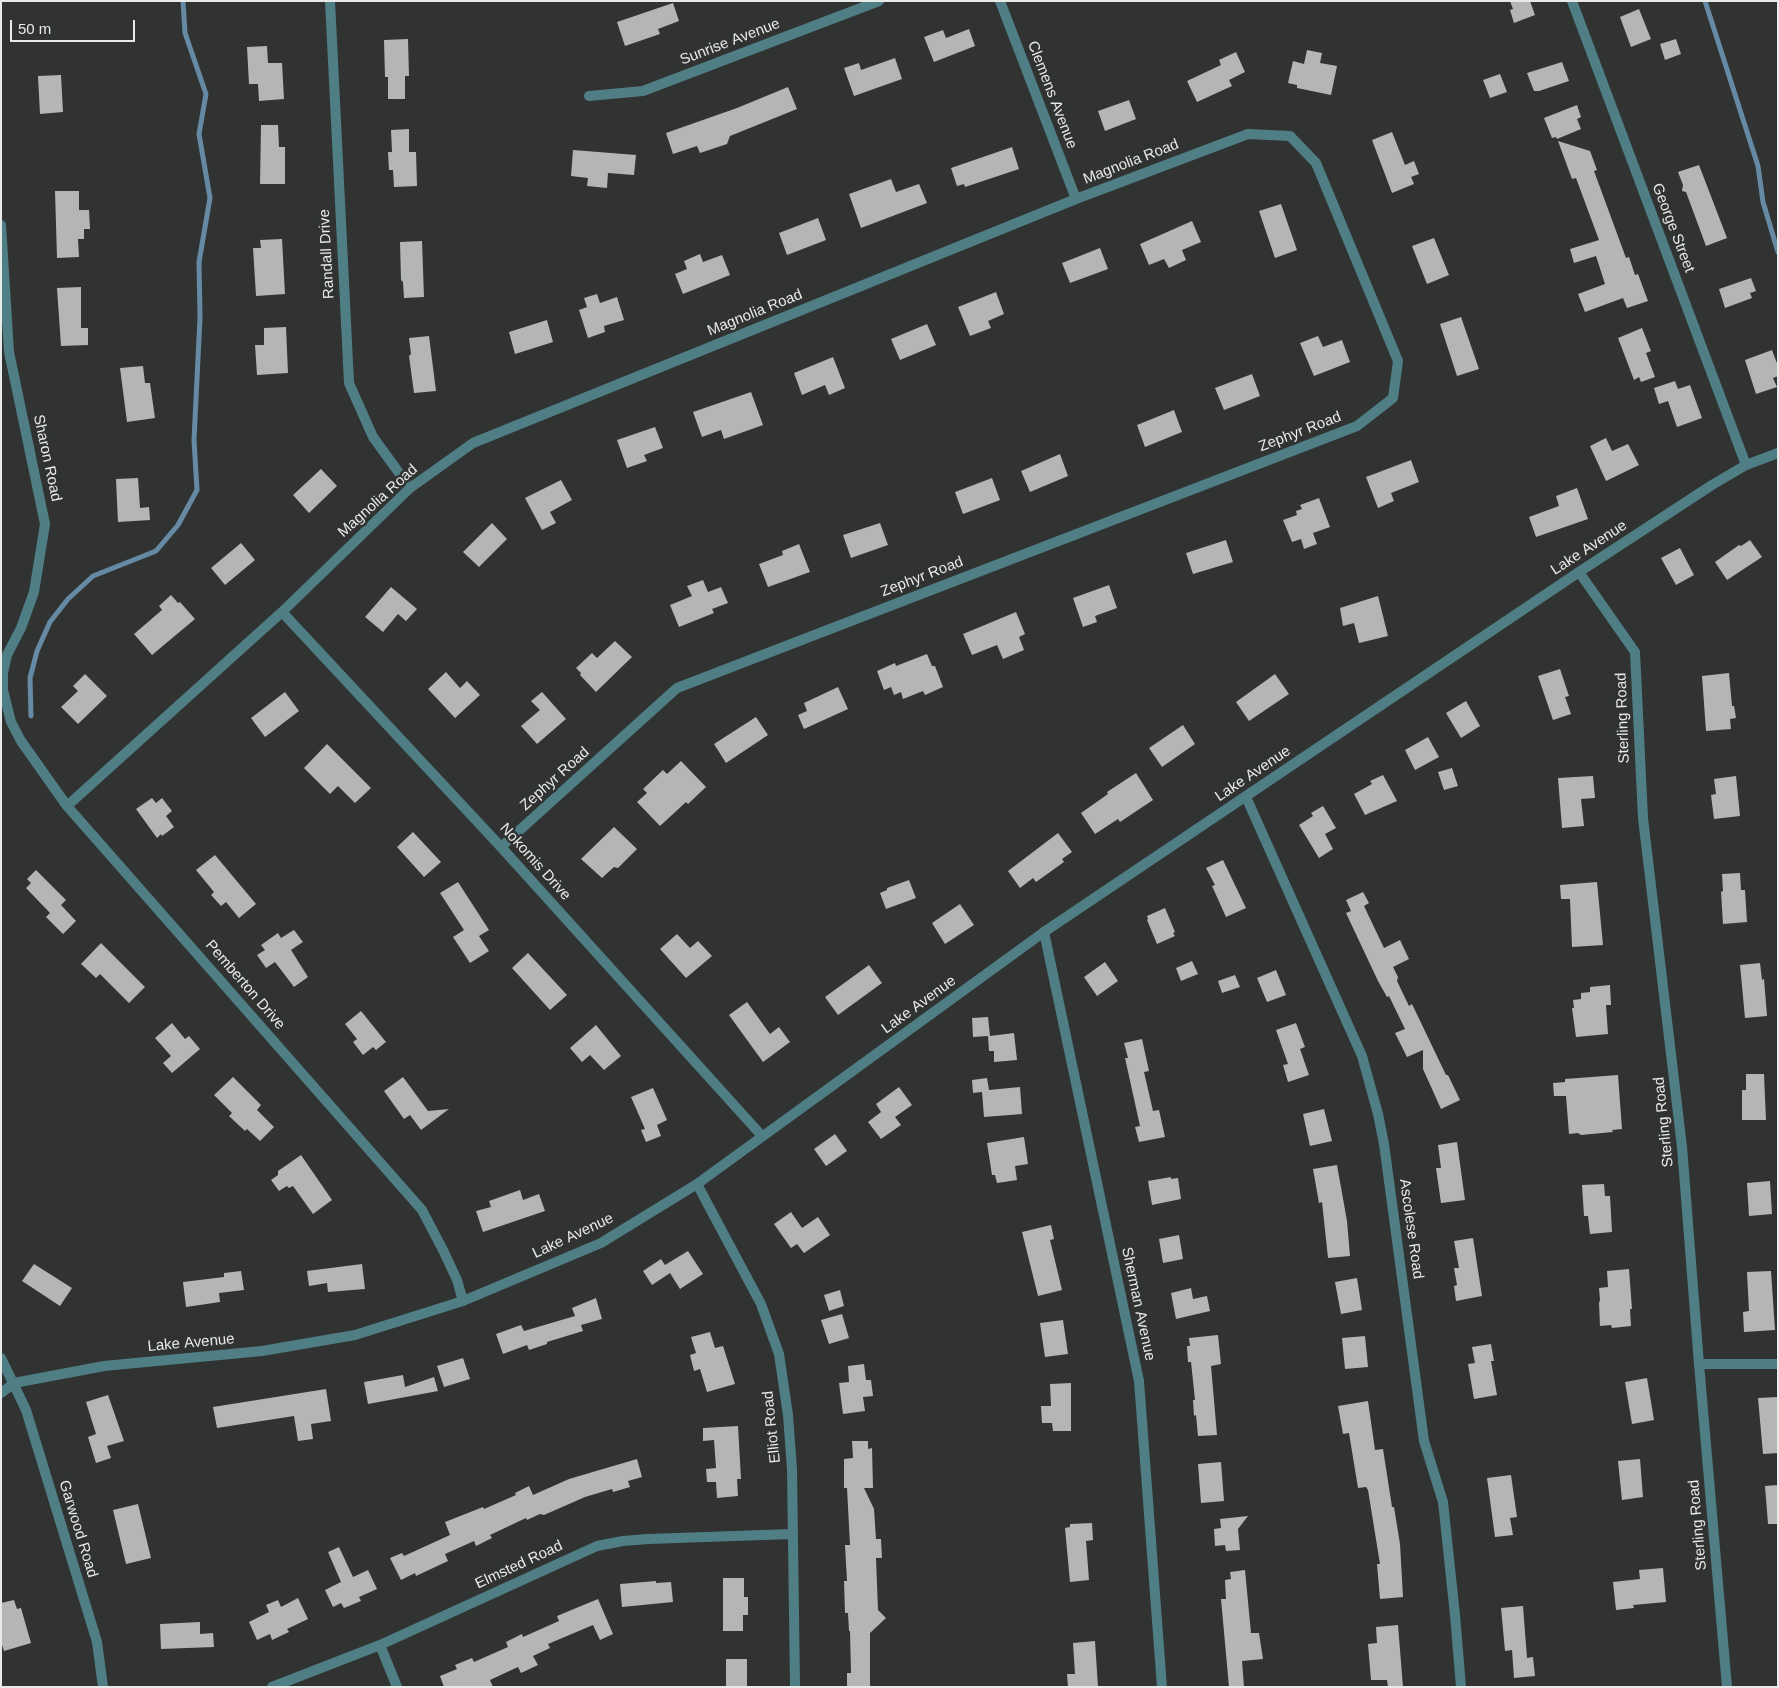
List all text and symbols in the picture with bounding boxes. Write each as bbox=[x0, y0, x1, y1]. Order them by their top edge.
scale bar bbox=[12, 10, 138, 42]
street label: Sunrise Avenue bbox=[677, 15, 783, 69]
text: 50 m bbox=[18, 20, 51, 37]
street label: Clemens Avenue bbox=[1023, 39, 1081, 151]
street label: Magnolia Road bbox=[1081, 136, 1181, 188]
street label: George Street bbox=[1648, 181, 1698, 275]
street label: Randall Drive bbox=[316, 209, 338, 299]
street label: Magnolia Road bbox=[705, 286, 805, 340]
street label: Zephyr Road bbox=[1256, 408, 1344, 456]
street label: Sharon Road bbox=[29, 413, 65, 503]
street label: Magnolia Road bbox=[334, 461, 422, 541]
street label: Lake Avenue bbox=[1547, 517, 1631, 579]
street label: Zephyr Road bbox=[878, 553, 966, 601]
street label: Sterling Road bbox=[1612, 672, 1634, 764]
street label: Lake Avenue bbox=[1212, 742, 1294, 806]
street label: Zephyr Road bbox=[517, 743, 593, 815]
street label: Nokomis Drive bbox=[496, 820, 574, 904]
street label: Pemberton Drive bbox=[201, 937, 289, 1033]
street label: Lake Avenue bbox=[878, 972, 960, 1038]
street label: Sterling Road bbox=[1650, 1076, 1678, 1168]
street label: Ascolese Road bbox=[1395, 1178, 1427, 1280]
street label: Lake Avenue bbox=[530, 1209, 616, 1263]
street label: Sherman Avenue bbox=[1117, 1246, 1159, 1362]
street label: Lake Avenue bbox=[147, 1330, 235, 1356]
street label: Elliot Road bbox=[759, 1390, 785, 1464]
street label: Garwood Road bbox=[55, 1478, 101, 1580]
street label: Sterling Road bbox=[1685, 1479, 1711, 1571]
street label: Elmsted Road bbox=[473, 1537, 565, 1593]

